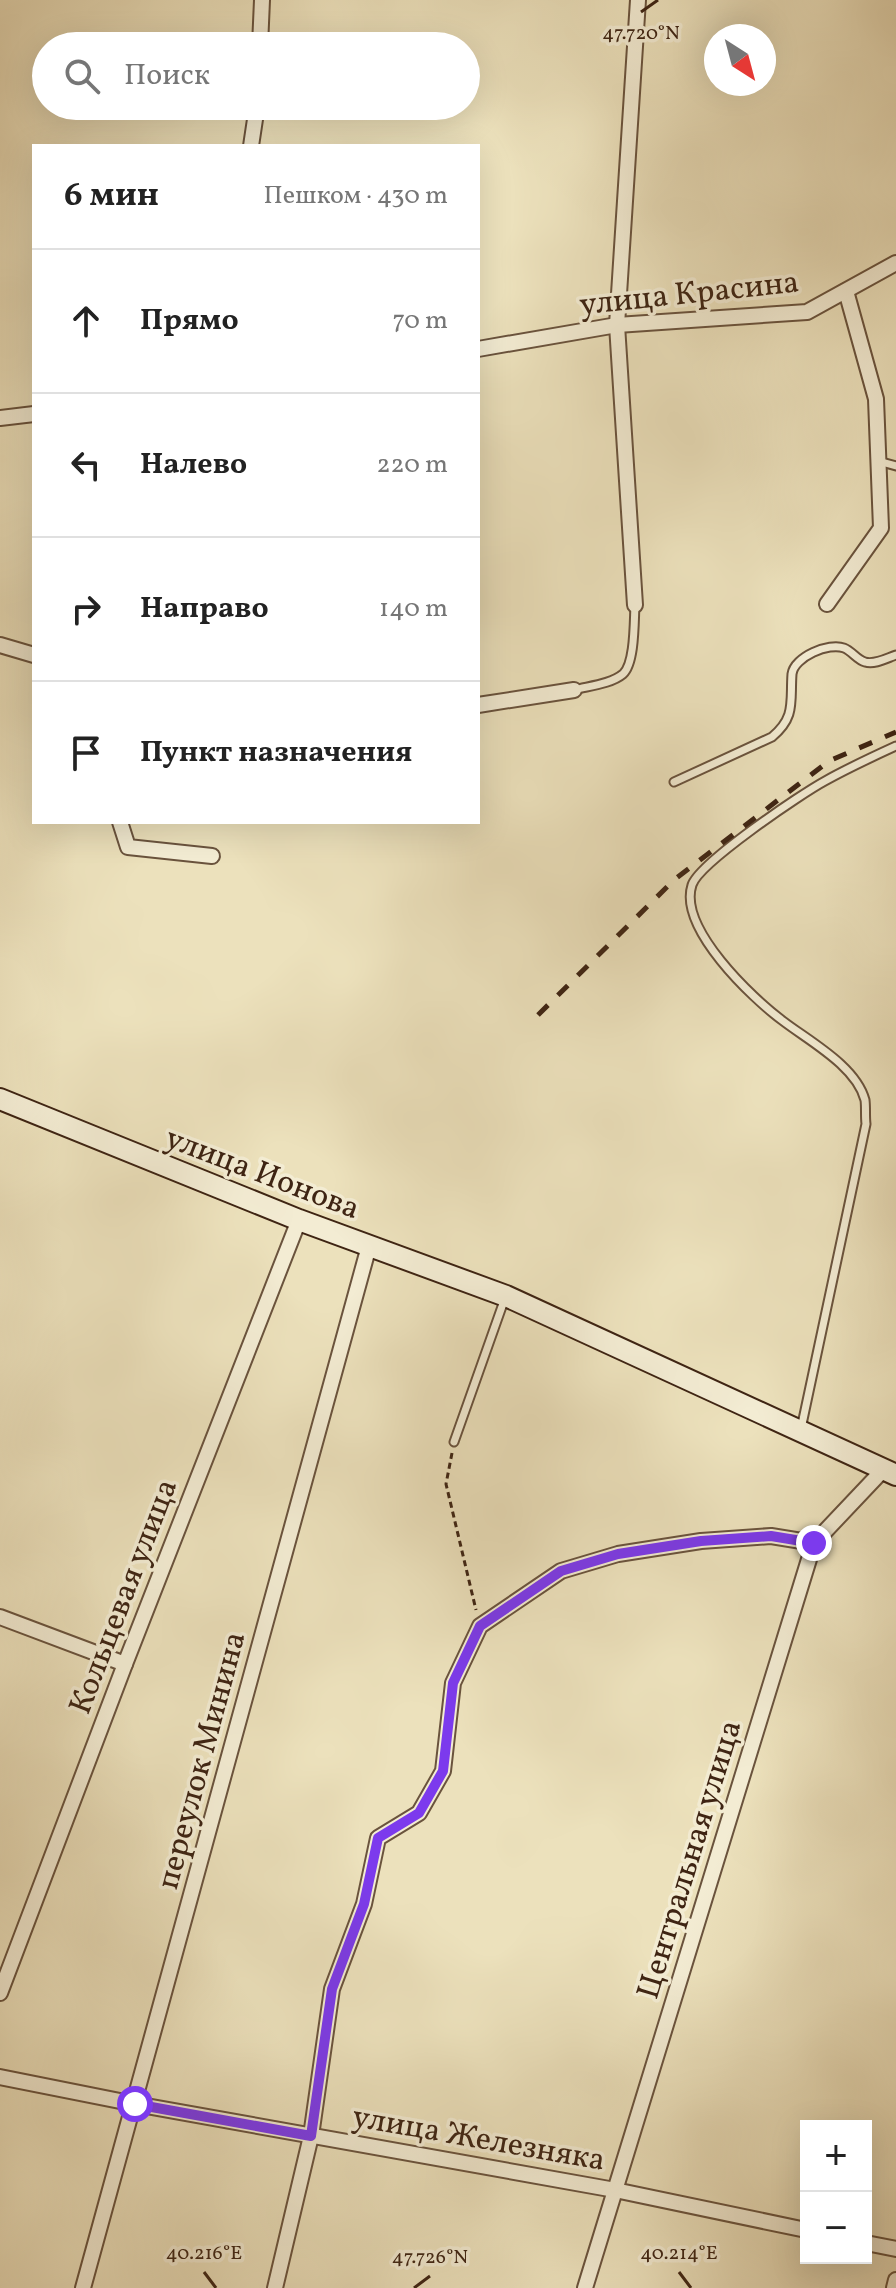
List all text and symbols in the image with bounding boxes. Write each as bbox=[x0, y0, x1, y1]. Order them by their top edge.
text: 47.720°N bbox=[602, 20, 680, 48]
north arrow bbox=[704, 24, 776, 96]
search box bbox=[32, 32, 480, 120]
icon: search bbox=[60, 54, 104, 98]
text: Поиск bbox=[124, 55, 210, 97]
text: 6 мин bbox=[64, 173, 159, 220]
text: Пешком · 430 m bbox=[263, 178, 448, 214]
street label: улица Красина bbox=[577, 262, 801, 328]
icon: ahead bbox=[64, 299, 108, 343]
text: Прямо bbox=[140, 300, 239, 342]
text: 70 m bbox=[393, 303, 448, 339]
icon: left bbox=[64, 443, 108, 487]
text: Налево bbox=[140, 444, 247, 486]
text: 220 m bbox=[376, 447, 448, 483]
icon: right bbox=[64, 587, 108, 631]
text: Направо bbox=[140, 588, 269, 630]
text: 140 m bbox=[379, 591, 448, 627]
icon: arrive bbox=[64, 731, 108, 775]
text: Пункт назначения bbox=[140, 732, 412, 774]
street label: улица Ионова bbox=[158, 1117, 366, 1232]
street label: Кольцевая улица bbox=[60, 1473, 190, 1721]
route end bbox=[796, 1525, 832, 1561]
street label: переулок Минина bbox=[147, 1627, 258, 1894]
street label: Центральная улица bbox=[627, 1715, 754, 2005]
route start bbox=[117, 2086, 153, 2122]
street label: улица Железняка bbox=[349, 2096, 608, 2184]
map controls bbox=[800, 2120, 872, 2264]
button: + bbox=[800, 2120, 872, 2192]
button: − bbox=[800, 2192, 872, 2264]
text: 40.216°E bbox=[166, 2240, 242, 2268]
text: 40.214°E bbox=[640, 2240, 718, 2268]
text: 47.726°N bbox=[392, 2244, 468, 2272]

